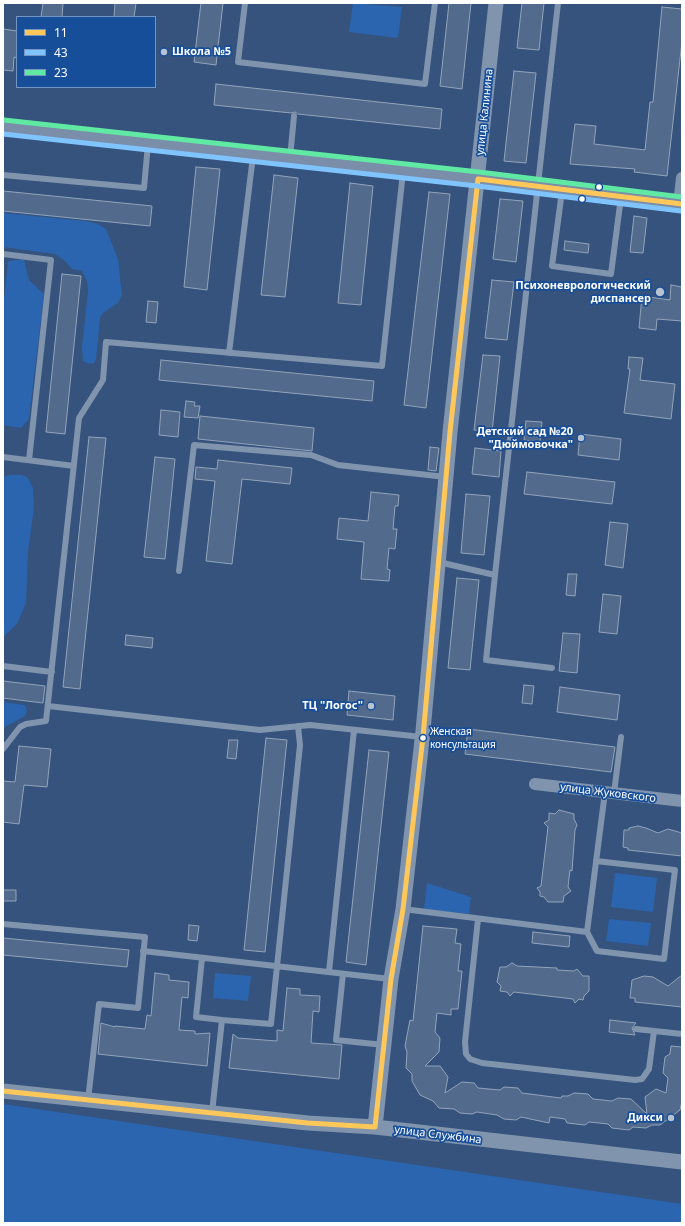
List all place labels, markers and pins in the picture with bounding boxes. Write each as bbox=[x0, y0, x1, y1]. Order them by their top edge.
place label: Школа №5 bbox=[172, 45, 231, 59]
marker: Школа №5 bbox=[159, 47, 169, 57]
unlabelled marker bbox=[594, 182, 604, 192]
unlabelled marker bbox=[577, 194, 587, 204]
place label: Психоневрологический диспансер bbox=[515, 279, 651, 305]
marker: Психоневрологический диспансер bbox=[654, 286, 666, 298]
place label: Детский сад №20 "Дюймовочка" bbox=[476, 425, 573, 451]
marker: Детский сад №20 "Дюймовочка" bbox=[576, 433, 586, 443]
place label: ТЦ "Логос" bbox=[302, 699, 363, 713]
marker: ТЦ "Логос" bbox=[366, 701, 376, 711]
place label: Женская консультация bbox=[430, 726, 496, 750]
marker: Женская консультация bbox=[418, 733, 428, 743]
place label: Дикси bbox=[627, 1111, 663, 1125]
marker: Дикси bbox=[666, 1113, 676, 1123]

